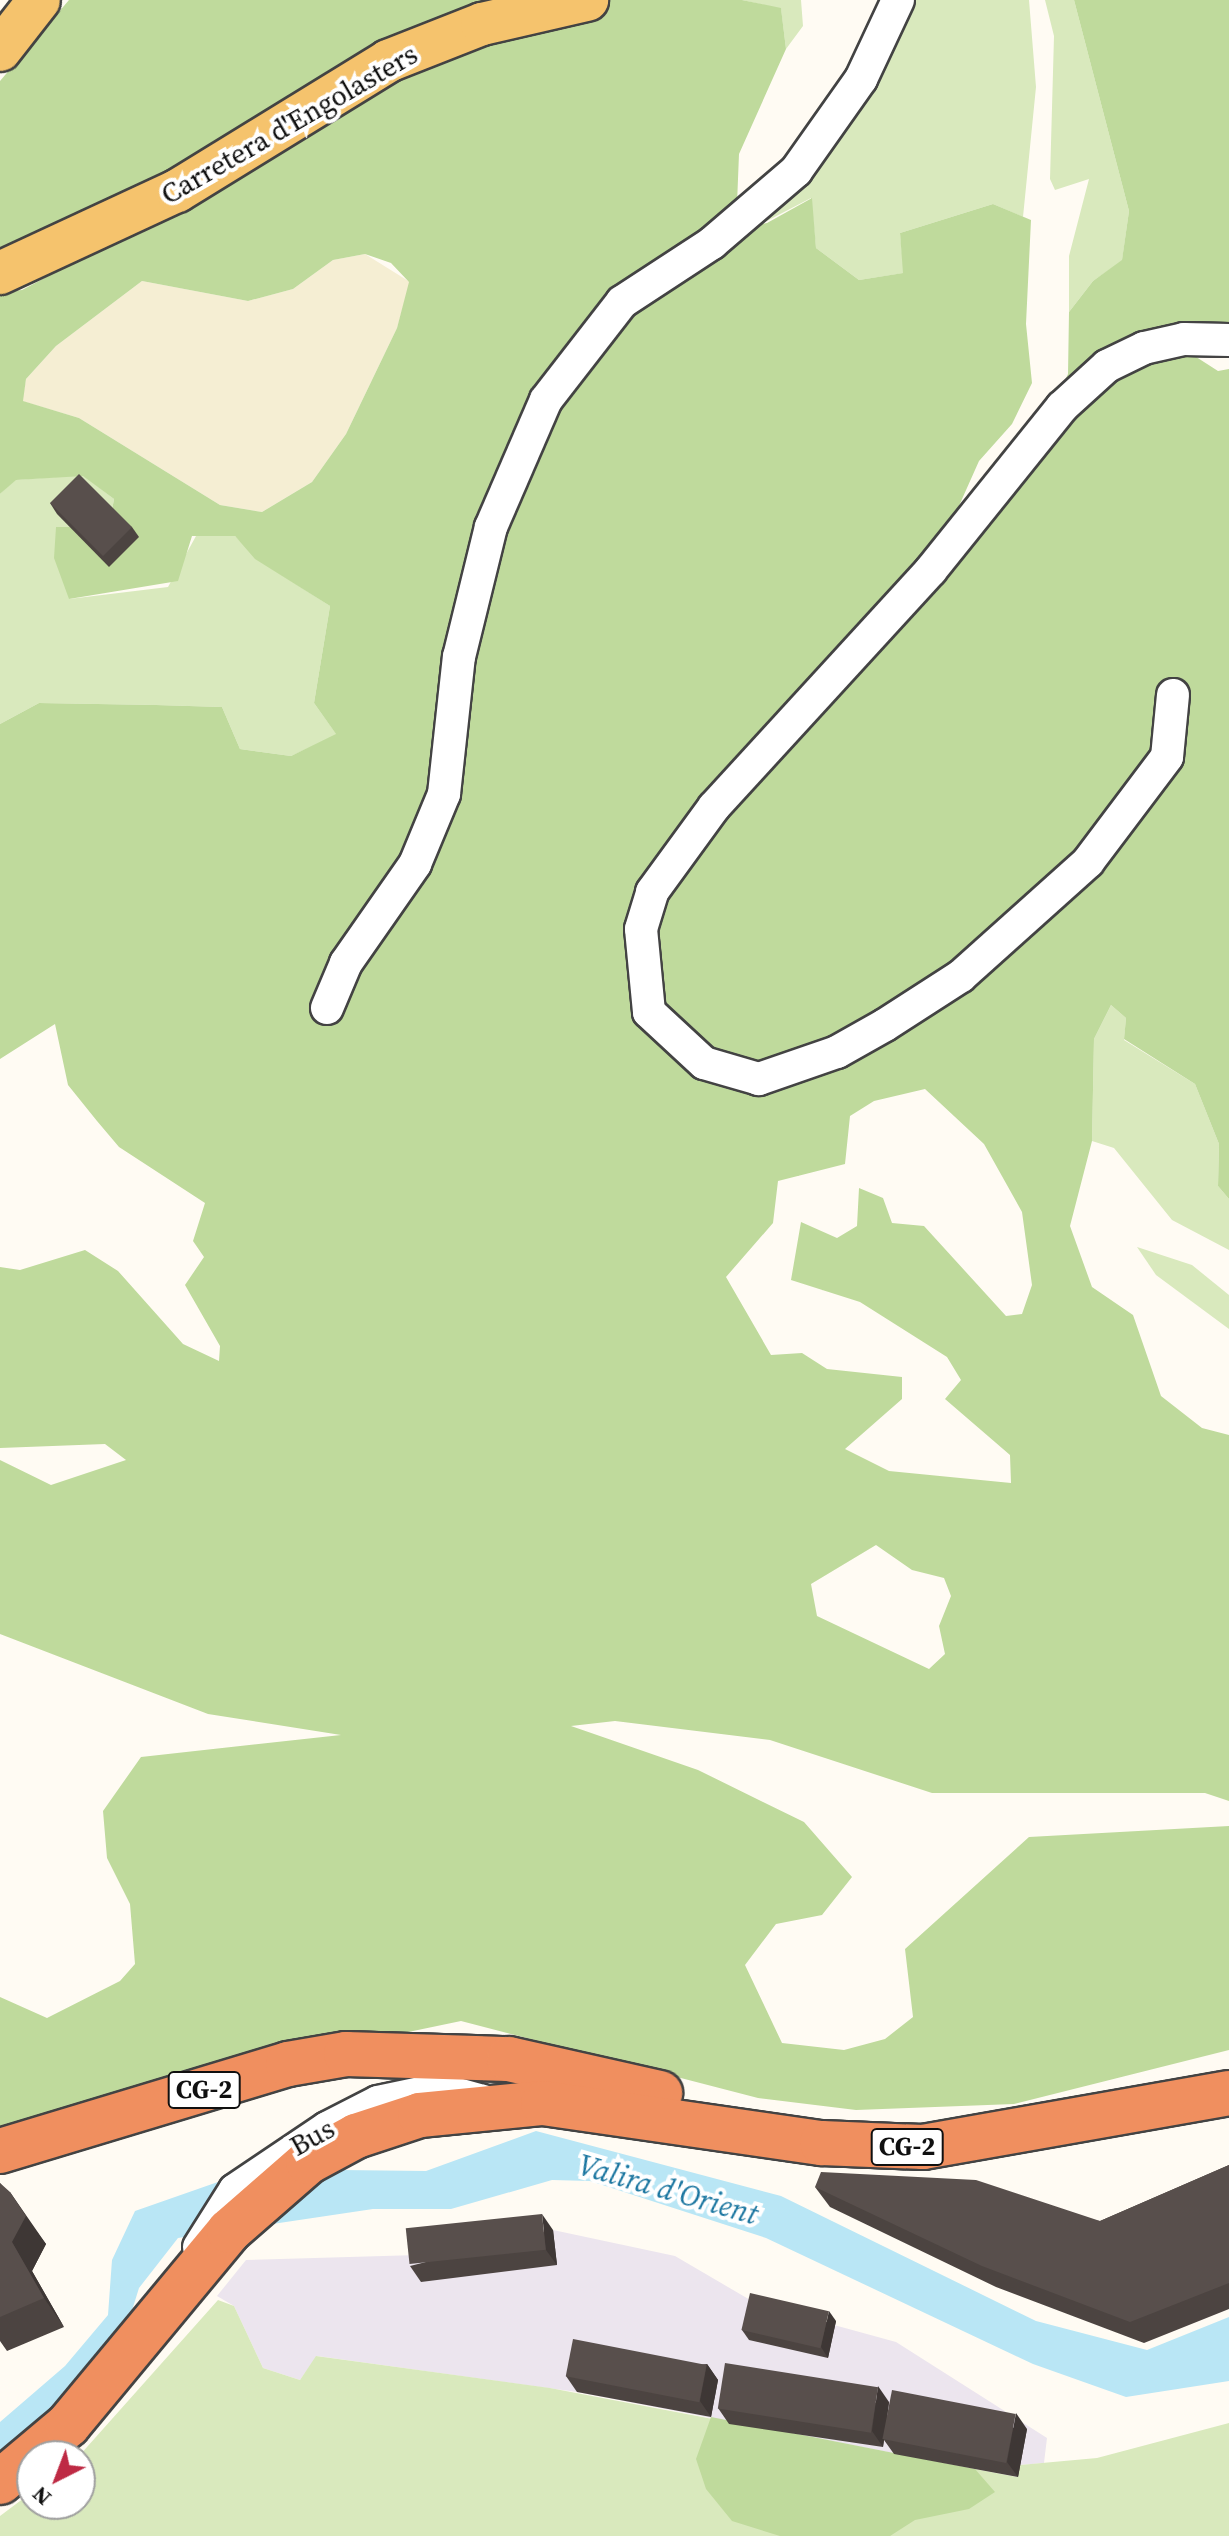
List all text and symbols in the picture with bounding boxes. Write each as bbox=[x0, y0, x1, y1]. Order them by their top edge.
street label: Carretera d'Engolasters bbox=[155, 37, 423, 211]
road number: CG-2 bbox=[166, 2068, 242, 2112]
street label: Bus bbox=[284, 2111, 340, 2163]
road number: CG-2 bbox=[869, 2125, 945, 2169]
water label: Valira d'Orient bbox=[574, 2147, 762, 2233]
north arrow bbox=[16, 2440, 96, 2520]
text: N bbox=[25, 2480, 57, 2513]

